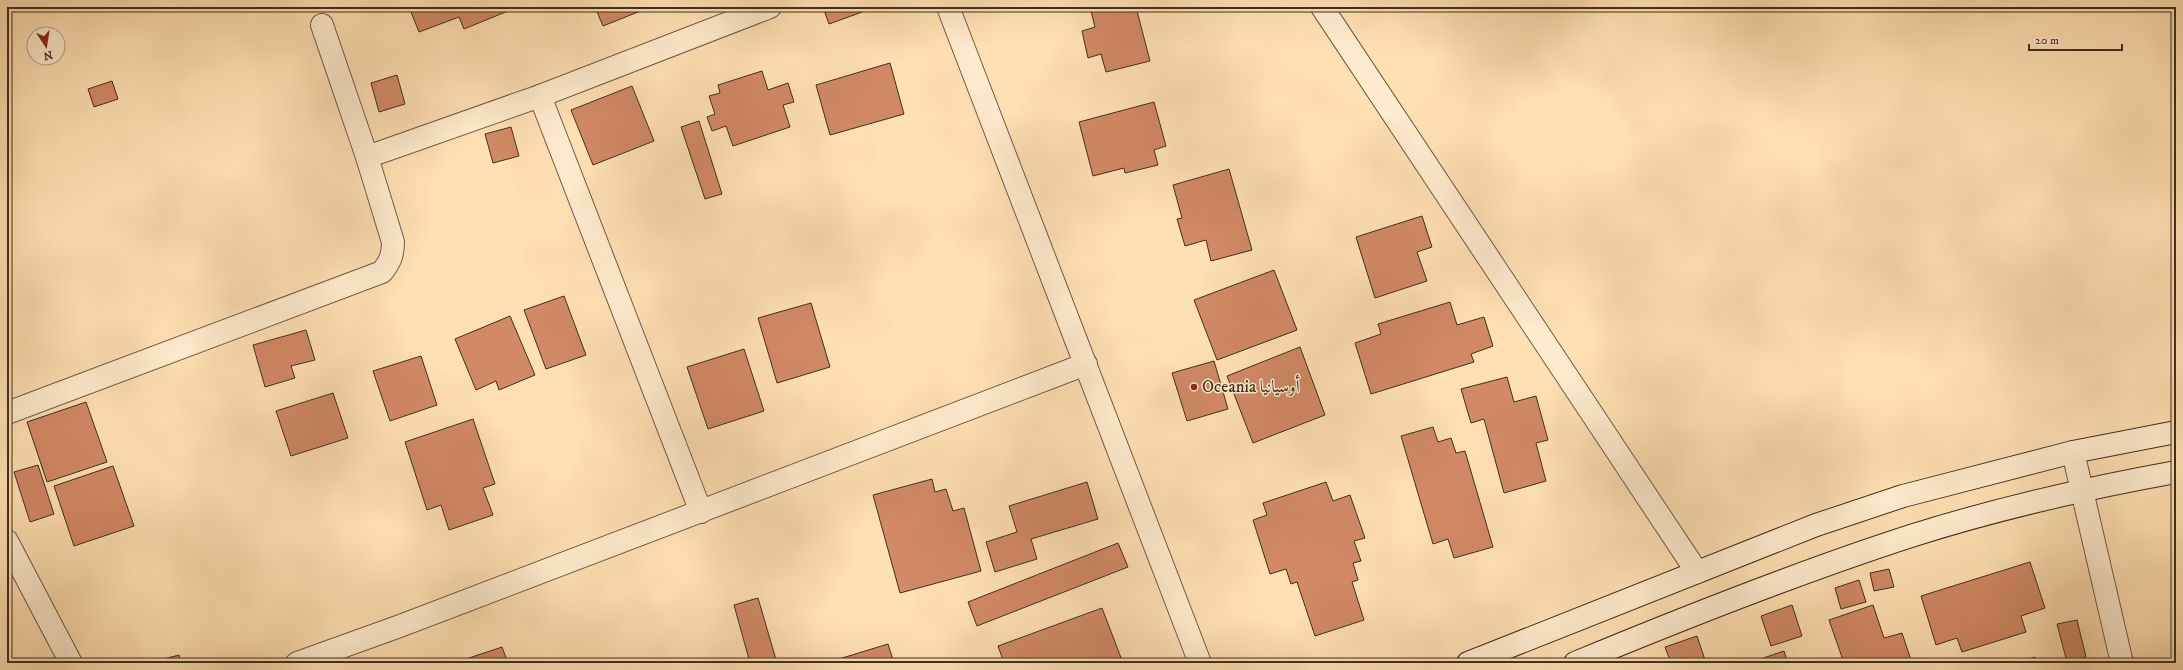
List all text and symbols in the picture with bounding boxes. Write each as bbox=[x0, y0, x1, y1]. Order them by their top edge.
north arrow bbox=[26, 26, 66, 66]
scale bar bbox=[2029, 26, 2122, 52]
text: 20 m bbox=[2035, 33, 2059, 48]
text: N bbox=[42, 47, 54, 63]
place label: Oceania أوسيانيا bbox=[1202, 374, 1300, 398]
marker: Oceania أوسيانيا bbox=[1189, 382, 1199, 392]

